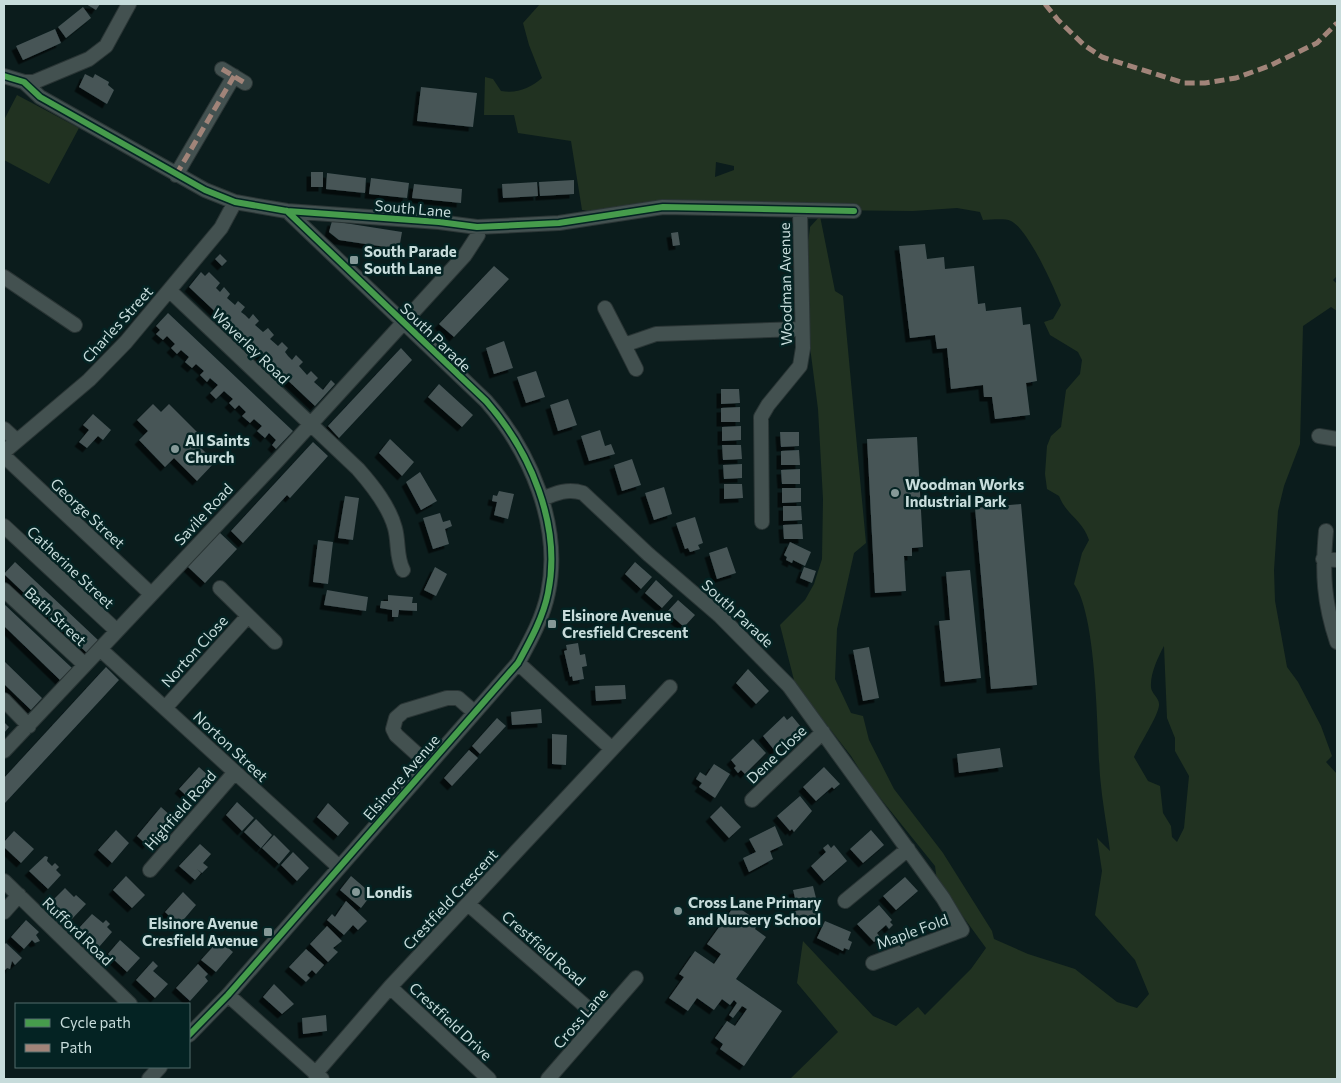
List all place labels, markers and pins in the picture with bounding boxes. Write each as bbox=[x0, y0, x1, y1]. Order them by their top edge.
place label: South Parade South Lane bbox=[364, 242, 457, 277]
marker: South Parade South Lane bbox=[348, 254, 360, 266]
place label: All Saints Church bbox=[185, 431, 250, 466]
marker: All Saints Church bbox=[169, 443, 181, 455]
place label: Woodman Works Industrial Park bbox=[905, 475, 1024, 510]
marker: Woodman Works Industrial Park bbox=[889, 487, 901, 499]
place label: Elsinore Avenue Cresfield Crescent bbox=[562, 606, 688, 641]
marker: Elsinore Avenue Cresfield Crescent bbox=[546, 618, 558, 630]
place label: Londis bbox=[366, 883, 412, 901]
marker: Londis bbox=[350, 886, 362, 898]
place label: Cross Lane Primary and Nursery School bbox=[688, 893, 822, 928]
marker: Cross Lane Primary and Nursery School bbox=[672, 905, 684, 917]
place label: Elsinore Avenue Cresfield Avenue bbox=[142, 914, 258, 949]
marker: Elsinore Avenue Cresfield Avenue bbox=[262, 926, 274, 938]

